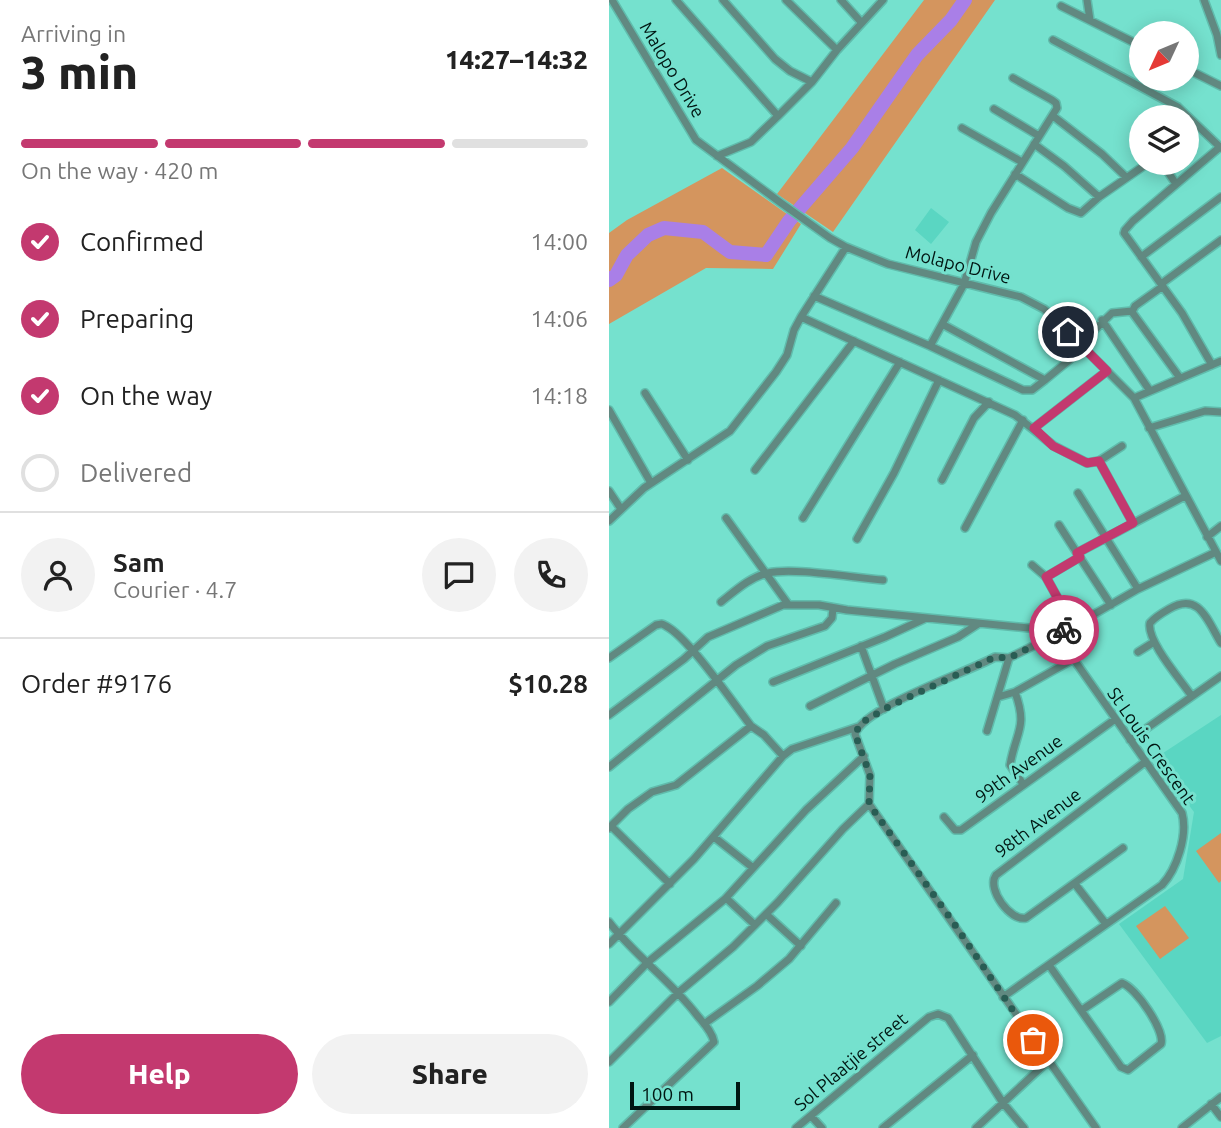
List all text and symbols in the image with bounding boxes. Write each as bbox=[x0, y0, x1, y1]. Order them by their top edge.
street label: Malopo Drive bbox=[637, 18, 709, 121]
text: Arriving in bbox=[21, 21, 126, 46]
north arrow bbox=[1129, 21, 1199, 91]
map controls bbox=[1129, 21, 1199, 175]
text: 14:27–14:32 bbox=[445, 45, 588, 74]
text: 3 min bbox=[21, 46, 138, 98]
button: layers bbox=[1129, 105, 1199, 175]
text: On the way · 420 m bbox=[21, 158, 218, 183]
icon: check bbox=[21, 223, 59, 261]
text: Confirmed bbox=[80, 227, 204, 256]
text: 14:00 bbox=[530, 229, 588, 254]
street label: Molapo Drive bbox=[903, 241, 1013, 287]
icon: check bbox=[21, 300, 59, 338]
pin bbox=[1038, 302, 1098, 362]
text: Preparing bbox=[80, 304, 194, 333]
text: 14:06 bbox=[530, 306, 588, 331]
icon: home bbox=[1049, 313, 1087, 351]
icon: check bbox=[21, 377, 59, 415]
text: On the way bbox=[80, 381, 212, 410]
text: 14:18 bbox=[530, 383, 588, 408]
text: Delivered bbox=[80, 458, 192, 487]
button: person bbox=[21, 538, 95, 612]
button: chat bbox=[422, 538, 496, 612]
button: phone bbox=[514, 538, 588, 612]
text: Sam bbox=[113, 548, 165, 577]
text: Courier · 4.7 bbox=[113, 577, 237, 602]
courier bbox=[1029, 595, 1099, 665]
icon: bike bbox=[1045, 611, 1083, 649]
text: Order #9176 bbox=[21, 669, 172, 698]
text: $10.28 bbox=[508, 669, 588, 698]
street label: St Louis Crescent bbox=[1104, 683, 1200, 808]
street label: 99th Avenue bbox=[971, 730, 1066, 806]
street label: 98th Avenue bbox=[990, 783, 1084, 861]
street label: Sol Plaatjie street bbox=[790, 1008, 911, 1114]
pin bbox=[1003, 1010, 1063, 1070]
icon: bag bbox=[1014, 1021, 1052, 1059]
button: Help bbox=[21, 1034, 298, 1114]
button: Share bbox=[312, 1034, 588, 1114]
scale bar bbox=[630, 1079, 740, 1111]
text: 100 m bbox=[641, 1083, 694, 1105]

